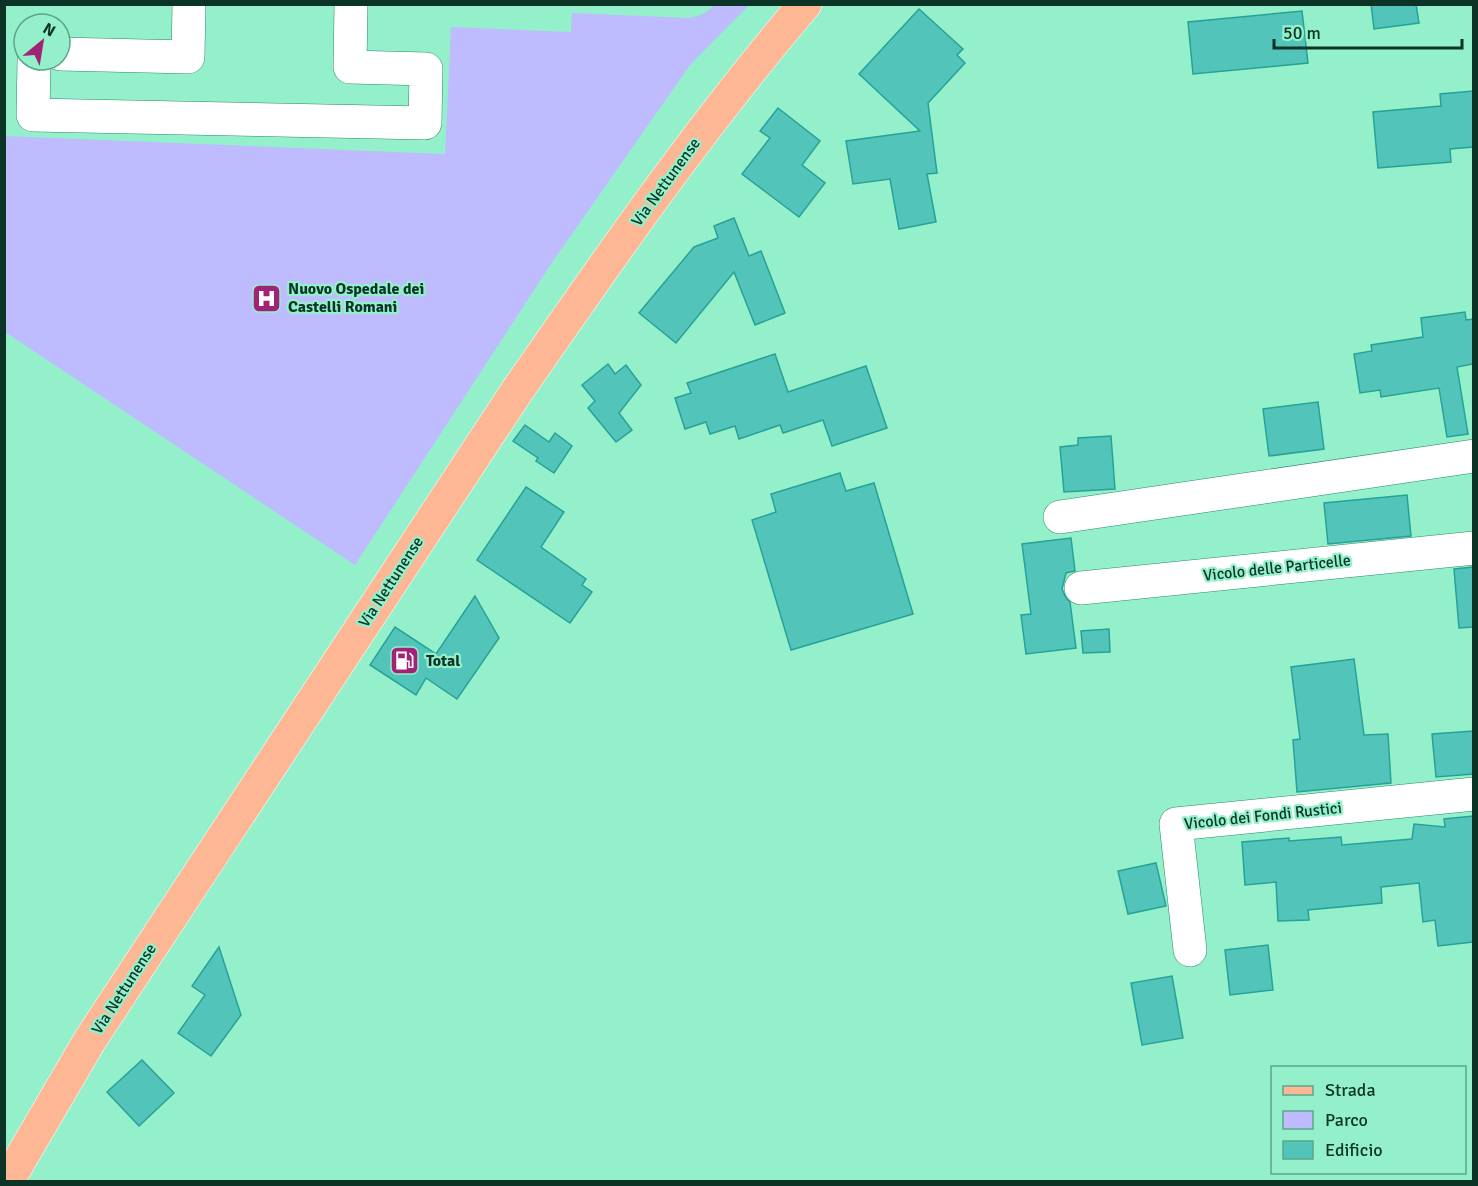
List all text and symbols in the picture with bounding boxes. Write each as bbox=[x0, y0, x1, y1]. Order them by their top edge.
north arrow bbox=[12, 12, 72, 72]
scale bar bbox=[1274, 12, 1462, 50]
text: N bbox=[39, 18, 59, 41]
text: 50 m bbox=[1283, 22, 1321, 44]
street label: Via Nettunense bbox=[627, 134, 705, 230]
place label: Nuovo Ospedale dei Castelli Romani bbox=[288, 279, 424, 317]
hospital icon: Nuovo Ospedale dei Castelli Romani bbox=[251, 282, 283, 314]
street label: Via Nettunense bbox=[354, 533, 428, 631]
street label: Vicolo delle Particelle bbox=[1202, 550, 1352, 586]
fuel station icon: Total bbox=[389, 645, 421, 677]
place label: Total bbox=[426, 651, 460, 671]
street label: Vicolo dei Fondi Rustici bbox=[1183, 798, 1343, 834]
street label: Via Nettunense bbox=[87, 940, 161, 1038]
legend bbox=[1271, 1066, 1466, 1174]
text: Strada bbox=[1325, 1079, 1376, 1101]
text: Parco bbox=[1325, 1109, 1368, 1131]
text: Edificio bbox=[1325, 1139, 1383, 1161]

